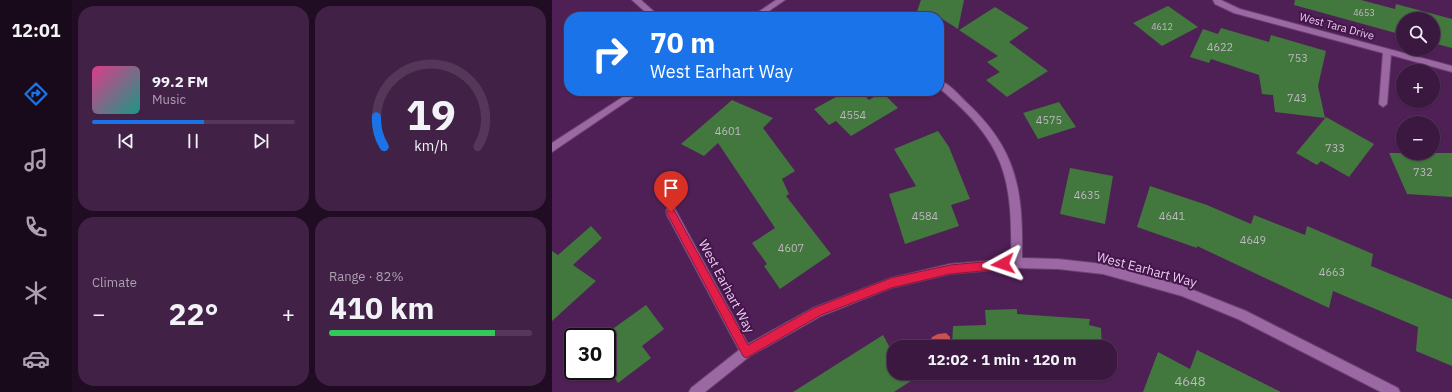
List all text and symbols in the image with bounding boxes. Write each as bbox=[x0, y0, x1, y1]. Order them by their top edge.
house number: 4653 bbox=[1353, 7, 1375, 18]
street label: West Tara Drive bbox=[1298, 9, 1376, 43]
map controls bbox=[1396, 12, 1440, 160]
button: search bbox=[1396, 12, 1440, 56]
text: 12:01 bbox=[11, 19, 61, 42]
house number: 4612 bbox=[1151, 21, 1173, 32]
text: 70 m bbox=[650, 24, 715, 61]
icon: right bbox=[584, 28, 636, 80]
house number: 4622 bbox=[1207, 40, 1233, 54]
house number: 753 bbox=[1288, 51, 1308, 65]
text: West Earhart Way bbox=[650, 60, 793, 83]
button: + bbox=[1396, 64, 1440, 108]
text: 99.2 FM bbox=[152, 72, 208, 91]
icon: directions bbox=[22, 80, 50, 108]
text: 19 bbox=[406, 86, 455, 140]
text: Music bbox=[152, 91, 186, 108]
house number: 743 bbox=[1287, 91, 1307, 105]
house number: 4554 bbox=[840, 108, 867, 122]
house number: 4575 bbox=[1036, 113, 1062, 127]
button: − bbox=[1396, 116, 1440, 160]
house number: 4601 bbox=[715, 124, 742, 138]
icon: previous bbox=[115, 130, 137, 152]
icon: pause bbox=[182, 130, 204, 152]
icon: next bbox=[250, 130, 272, 152]
text: km/h bbox=[414, 135, 447, 154]
house number: 733 bbox=[1325, 141, 1345, 155]
icon: music bbox=[22, 146, 50, 174]
house number: 732 bbox=[1413, 165, 1433, 179]
pin bbox=[654, 171, 688, 212]
icon: arrive bbox=[660, 177, 682, 199]
house number: 4635 bbox=[1074, 188, 1100, 202]
house number: 4584 bbox=[912, 209, 939, 223]
house number: 4641 bbox=[1159, 209, 1186, 223]
icon: phone bbox=[22, 213, 50, 241]
house number: 4649 bbox=[1240, 233, 1266, 247]
street label: West Earhart Way bbox=[695, 237, 759, 336]
house number: 4607 bbox=[778, 241, 804, 255]
position arrow bbox=[982, 243, 1024, 285]
street label: West Earhart Way bbox=[1095, 248, 1199, 291]
house number: 4663 bbox=[1319, 265, 1345, 279]
text: Range · 82% bbox=[329, 268, 403, 285]
text: Climate bbox=[92, 274, 137, 291]
icon: climate bbox=[22, 279, 50, 307]
text: 410 km bbox=[329, 288, 434, 327]
text: 22° bbox=[168, 294, 219, 333]
text: − bbox=[92, 299, 105, 328]
text: + bbox=[282, 299, 295, 328]
speed limit sign: 30 bbox=[564, 328, 616, 380]
icon: car bbox=[22, 345, 50, 373]
text: 12:02 · 1 min · 120 m bbox=[928, 350, 1076, 369]
house number: 4648 bbox=[1174, 373, 1206, 390]

